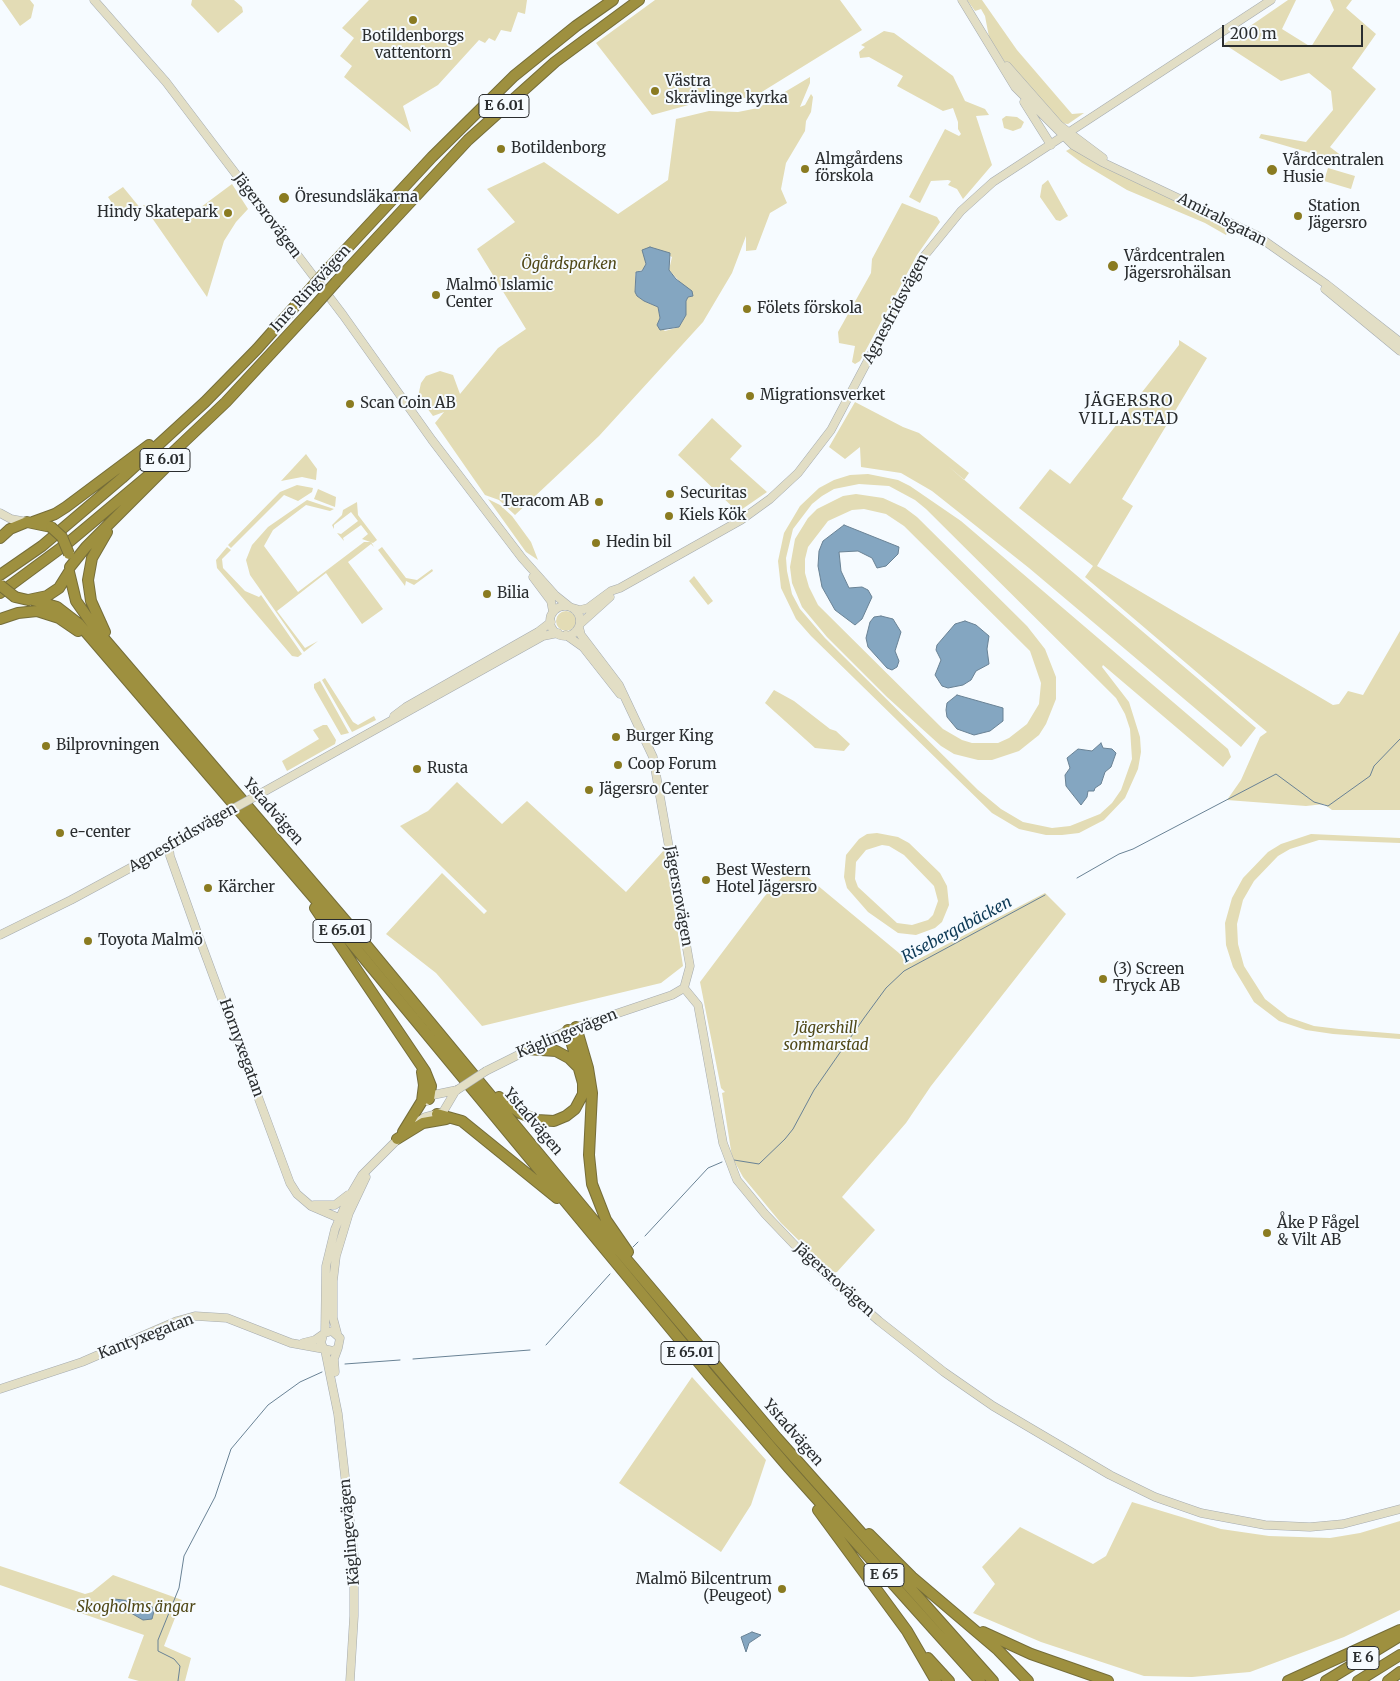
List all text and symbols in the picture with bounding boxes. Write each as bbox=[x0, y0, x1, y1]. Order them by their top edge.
marker: Botildenborgs vattentorn bbox=[407, 14, 419, 26]
scale bar bbox=[1225, 15, 1366, 47]
text: 200 m bbox=[1230, 24, 1277, 43]
place label: Botildenborgs vattentorn bbox=[362, 28, 464, 63]
place label: Västra Skrävlinge kyrka bbox=[665, 73, 788, 108]
marker: Västra Skrävlinge kyrka bbox=[649, 85, 661, 97]
road number: E 6.01 bbox=[479, 94, 529, 118]
place label: Botildenborg bbox=[511, 140, 606, 158]
marker: Botildenborg bbox=[495, 143, 507, 155]
place label: Almgårdens förskola bbox=[815, 151, 903, 186]
place label: Vårdcentralen Husie bbox=[1283, 152, 1384, 187]
marker: Almgårdens förskola bbox=[799, 163, 811, 175]
marker: Vårdcentralen Husie bbox=[1265, 163, 1279, 177]
street label: Jägersrovägen bbox=[229, 170, 305, 262]
place label: Öresundsläkarna bbox=[295, 189, 418, 207]
street label: Amiralsgatan bbox=[1174, 190, 1270, 250]
marker: Öresundsläkarna bbox=[277, 191, 291, 205]
place label: Station Jägersro bbox=[1308, 198, 1367, 233]
place label: Hindy Skatepark bbox=[97, 204, 218, 222]
marker: Hindy Skatepark bbox=[222, 207, 234, 219]
marker: Station Jägersro bbox=[1292, 210, 1304, 222]
street label: Inre Ringvägen bbox=[267, 242, 355, 336]
place label: Vårdcentralen Jägersrohälsan bbox=[1124, 248, 1231, 283]
street label: Agnesfridsvägen bbox=[859, 251, 933, 367]
park label: Ögårdsparken bbox=[521, 256, 617, 274]
marker: Vårdcentralen Jägersrohälsan bbox=[1106, 259, 1120, 273]
place label: Malmö Islamic Center bbox=[446, 277, 553, 312]
marker: Malmö Islamic Center bbox=[430, 289, 442, 301]
place label: Fölets förskola bbox=[757, 300, 862, 318]
marker: Fölets förskola bbox=[741, 303, 753, 315]
place label: Migrationsverket bbox=[760, 387, 885, 405]
marker: Migrationsverket bbox=[744, 390, 756, 402]
district label: JÄGERSRO VILLASTAD bbox=[1078, 391, 1180, 429]
place label: Scan Coin AB bbox=[360, 395, 455, 413]
marker: Scan Coin AB bbox=[344, 398, 356, 410]
road number: E 6.01 bbox=[140, 448, 190, 472]
place label: Securitas bbox=[680, 485, 747, 503]
marker: Securitas bbox=[664, 488, 676, 500]
place label: Teracom AB bbox=[501, 493, 589, 511]
marker: Teracom AB bbox=[593, 496, 605, 508]
place label: Kiels Kök bbox=[679, 507, 747, 525]
marker: Kiels Kök bbox=[663, 510, 675, 522]
place label: Hedin bil bbox=[606, 534, 672, 552]
marker: Hedin bil bbox=[590, 537, 602, 549]
place label: Bilia bbox=[497, 585, 529, 603]
marker: Bilia bbox=[481, 588, 493, 600]
place label: Burger King bbox=[626, 728, 713, 746]
marker: Burger King bbox=[610, 731, 622, 743]
place label: Bilprovningen bbox=[56, 737, 159, 755]
marker: Bilprovningen bbox=[40, 740, 52, 752]
place label: Coop Forum bbox=[628, 756, 717, 774]
marker: Coop Forum bbox=[612, 759, 624, 771]
place label: Rusta bbox=[427, 760, 468, 778]
marker: Rusta bbox=[411, 763, 423, 775]
street label: Ystadvägen bbox=[239, 775, 307, 849]
place label: Jägersro Center bbox=[599, 781, 709, 799]
marker: Jägersro Center bbox=[583, 784, 595, 796]
street label: Agnesfridsvägen bbox=[126, 800, 240, 876]
place label: e-center bbox=[70, 824, 131, 842]
marker: e-center bbox=[54, 827, 66, 839]
street label: Jägersrovägen bbox=[660, 844, 696, 948]
place label: Best Western Hotel Jägersro bbox=[716, 862, 817, 897]
marker: Best Western Hotel Jägersro bbox=[700, 874, 712, 886]
place label: Kärcher bbox=[218, 879, 275, 897]
marker: Kärcher bbox=[202, 882, 214, 894]
water label: Risebergabäcken bbox=[899, 893, 1015, 967]
road number: E 65.01 bbox=[313, 919, 371, 942]
place label: Toyota Malmö bbox=[98, 932, 203, 950]
marker: Toyota Malmö bbox=[82, 935, 94, 947]
place label: (3) Screen Tryck AB bbox=[1113, 961, 1184, 996]
marker: (3) Screen Tryck AB bbox=[1097, 973, 1109, 985]
street label: Hornyxegatan bbox=[215, 996, 267, 1100]
street label: Käglingevägen bbox=[514, 1006, 620, 1062]
park label: Jägershill sommarstad bbox=[783, 1020, 869, 1055]
street label: Ystadvägen bbox=[500, 1085, 566, 1159]
place label: Åke P Fågel & Vilt AB bbox=[1277, 1215, 1359, 1250]
marker: Åke P Fågel & Vilt AB bbox=[1261, 1227, 1273, 1239]
street label: Jägersrovägen bbox=[790, 1239, 878, 1321]
street label: Kantyxegatan bbox=[96, 1311, 196, 1363]
road number: E 65.01 bbox=[661, 1342, 719, 1365]
street label: Ystadvägen bbox=[759, 1396, 827, 1470]
street label: Käglingevägen bbox=[336, 1478, 364, 1586]
road number: E 65 bbox=[864, 1564, 904, 1586]
place label: Malmö Bilcentrum (Peugeot) bbox=[636, 1571, 772, 1606]
marker: Malmö Bilcentrum (Peugeot) bbox=[776, 1583, 788, 1595]
park label: Skogholms ängar bbox=[77, 1599, 195, 1617]
road number: E 6 bbox=[1347, 1646, 1379, 1670]

